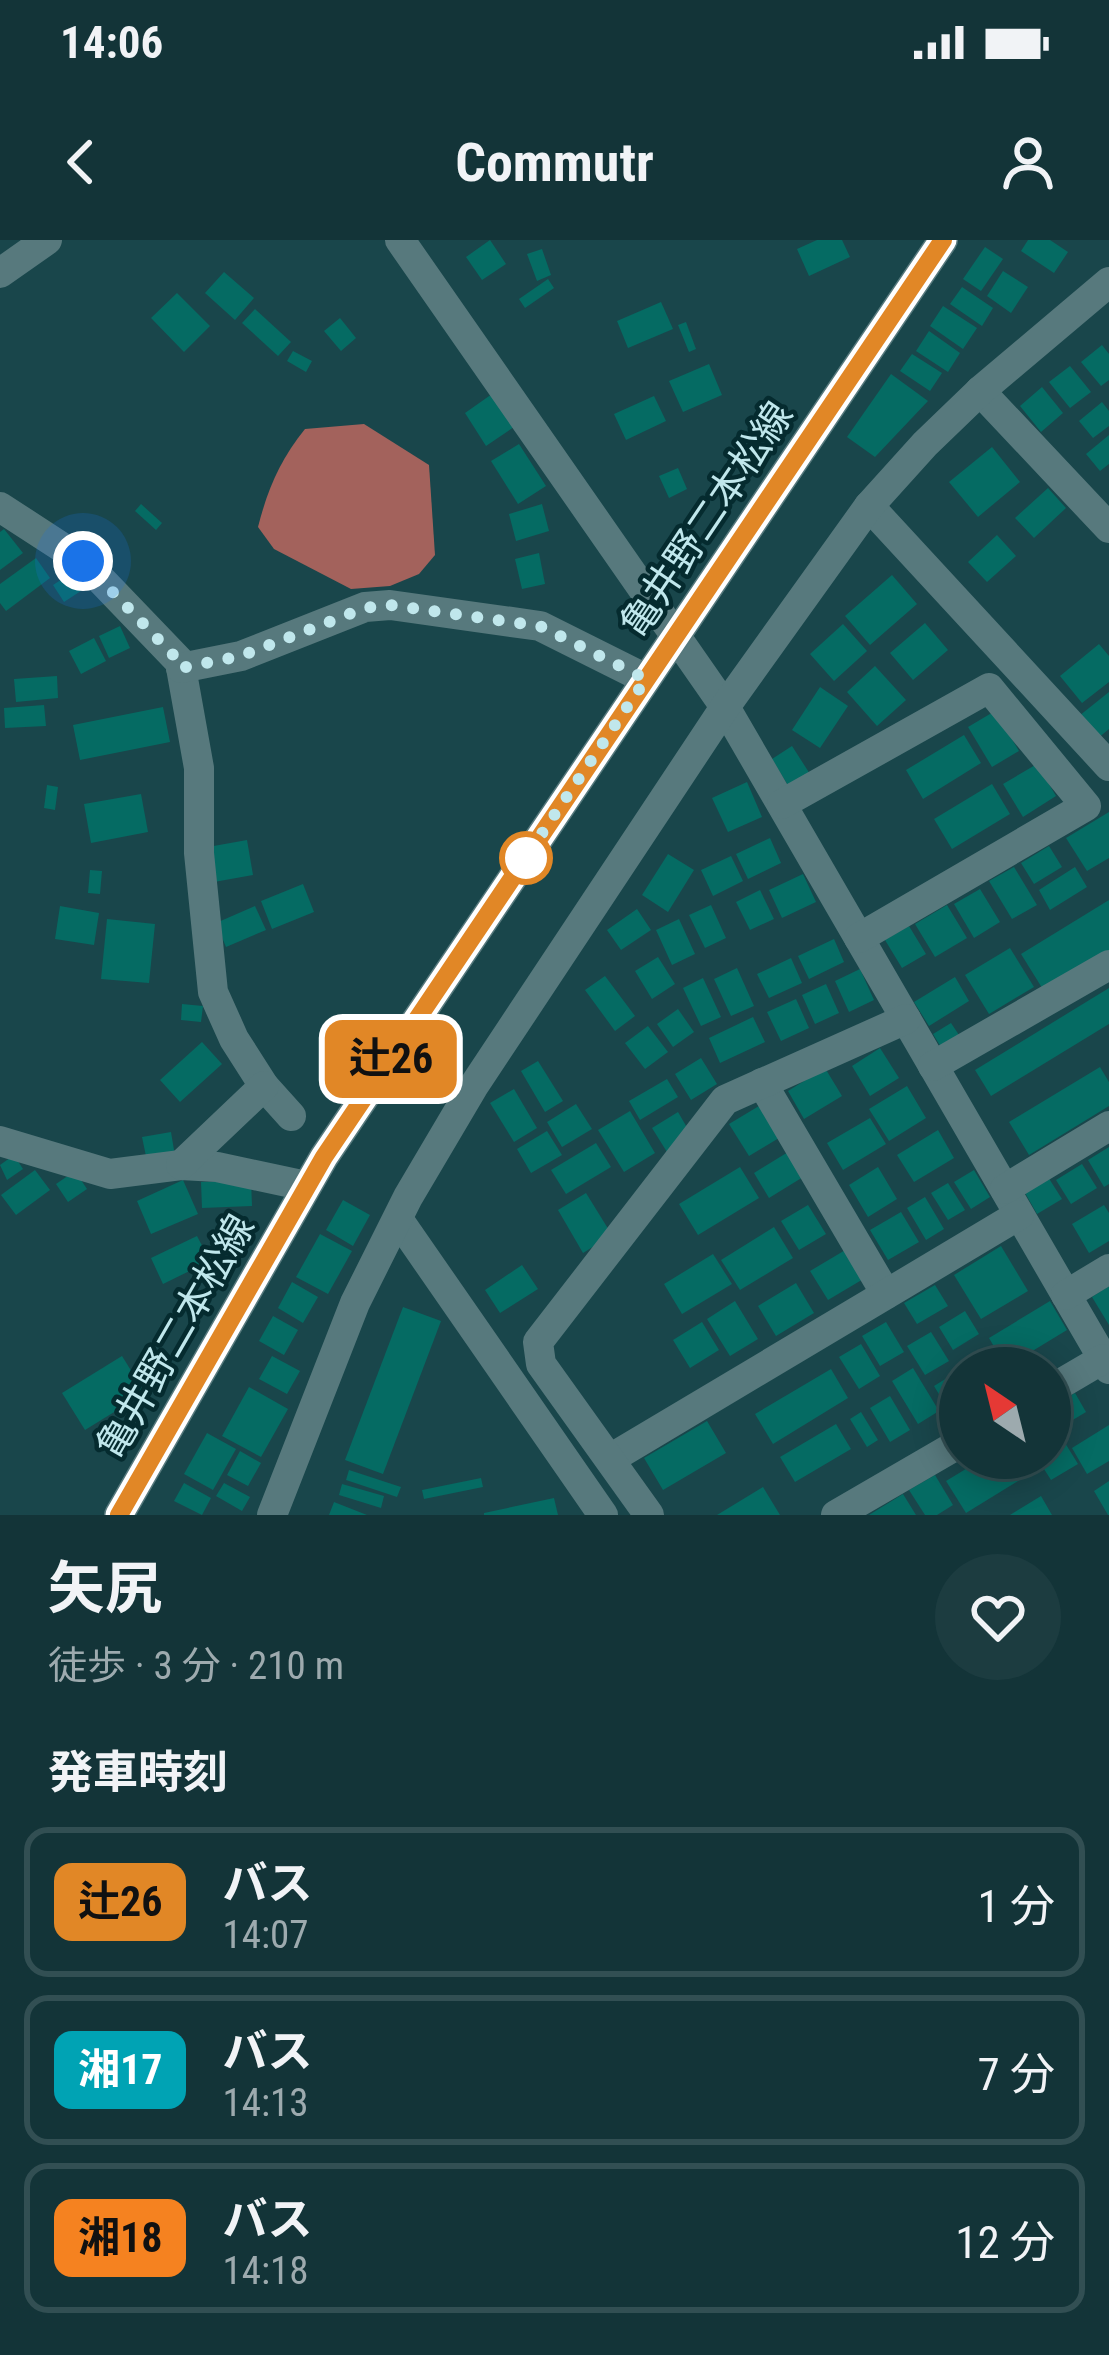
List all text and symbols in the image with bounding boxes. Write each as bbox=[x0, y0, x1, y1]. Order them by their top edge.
text: 14:06 bbox=[60, 16, 163, 69]
icon: back bbox=[48, 129, 114, 195]
icon: person bbox=[995, 129, 1061, 195]
text: Commutr bbox=[455, 131, 654, 194]
street label: 亀井野二本松線 bbox=[611, 394, 802, 646]
your location bbox=[53, 531, 113, 591]
unlabelled marker bbox=[501, 833, 551, 883]
line badge: 辻26 bbox=[322, 1020, 460, 1098]
text: 辻26 bbox=[349, 1034, 433, 1083]
street label: 亀井野二本松線 bbox=[88, 1207, 264, 1466]
north arrow bbox=[939, 1347, 1071, 1479]
map controls bbox=[939, 1347, 1071, 1479]
button: heart bbox=[935, 1554, 1061, 1680]
text: 矢尻 bbox=[48, 1555, 162, 1622]
text: 徒歩 · 3 分 · 210 m bbox=[48, 1643, 344, 1689]
text: 発車時刻 bbox=[48, 1746, 228, 1799]
text: バス bbox=[222, 1857, 312, 1910]
text: 辻26 bbox=[78, 1877, 162, 1926]
text: 1 分 bbox=[977, 1880, 1055, 1933]
text: 14:07 bbox=[222, 1912, 309, 1958]
text: バス bbox=[222, 2025, 312, 2078]
text: 湘17 bbox=[78, 2045, 162, 2094]
text: 7 分 bbox=[977, 2048, 1055, 2101]
text: 14:13 bbox=[222, 2080, 309, 2126]
text: バス bbox=[222, 2193, 312, 2246]
text: 湘18 bbox=[78, 2213, 162, 2262]
text: 12 分 bbox=[955, 2216, 1055, 2269]
text: 14:18 bbox=[222, 2248, 309, 2294]

